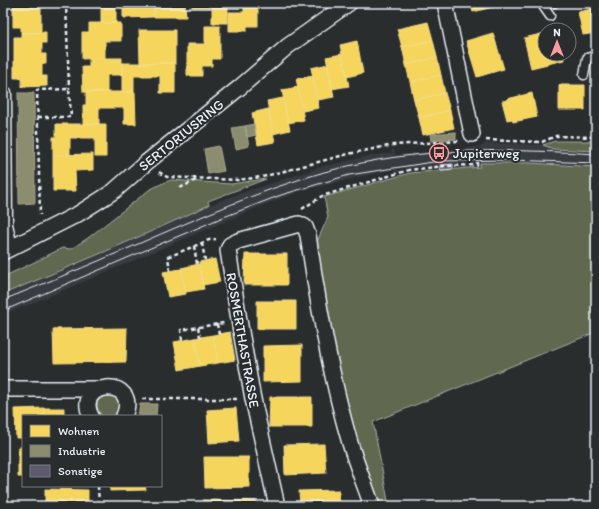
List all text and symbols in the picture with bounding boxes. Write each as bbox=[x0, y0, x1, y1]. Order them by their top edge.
north arrow bbox=[537, 22, 577, 62]
text: N bbox=[553, 26, 561, 39]
street label: SERTORIUSRING bbox=[135, 96, 227, 175]
bus stop icon: Jupiterweg bbox=[428, 142, 450, 164]
place label: Jupiterweg bbox=[453, 145, 520, 162]
street label: ROSMERTHASTRASSE bbox=[222, 271, 263, 409]
legend bbox=[22, 415, 162, 487]
text: Wohnen bbox=[58, 424, 100, 438]
text: Industrie bbox=[58, 444, 106, 458]
text: Sonstige bbox=[58, 464, 103, 478]

